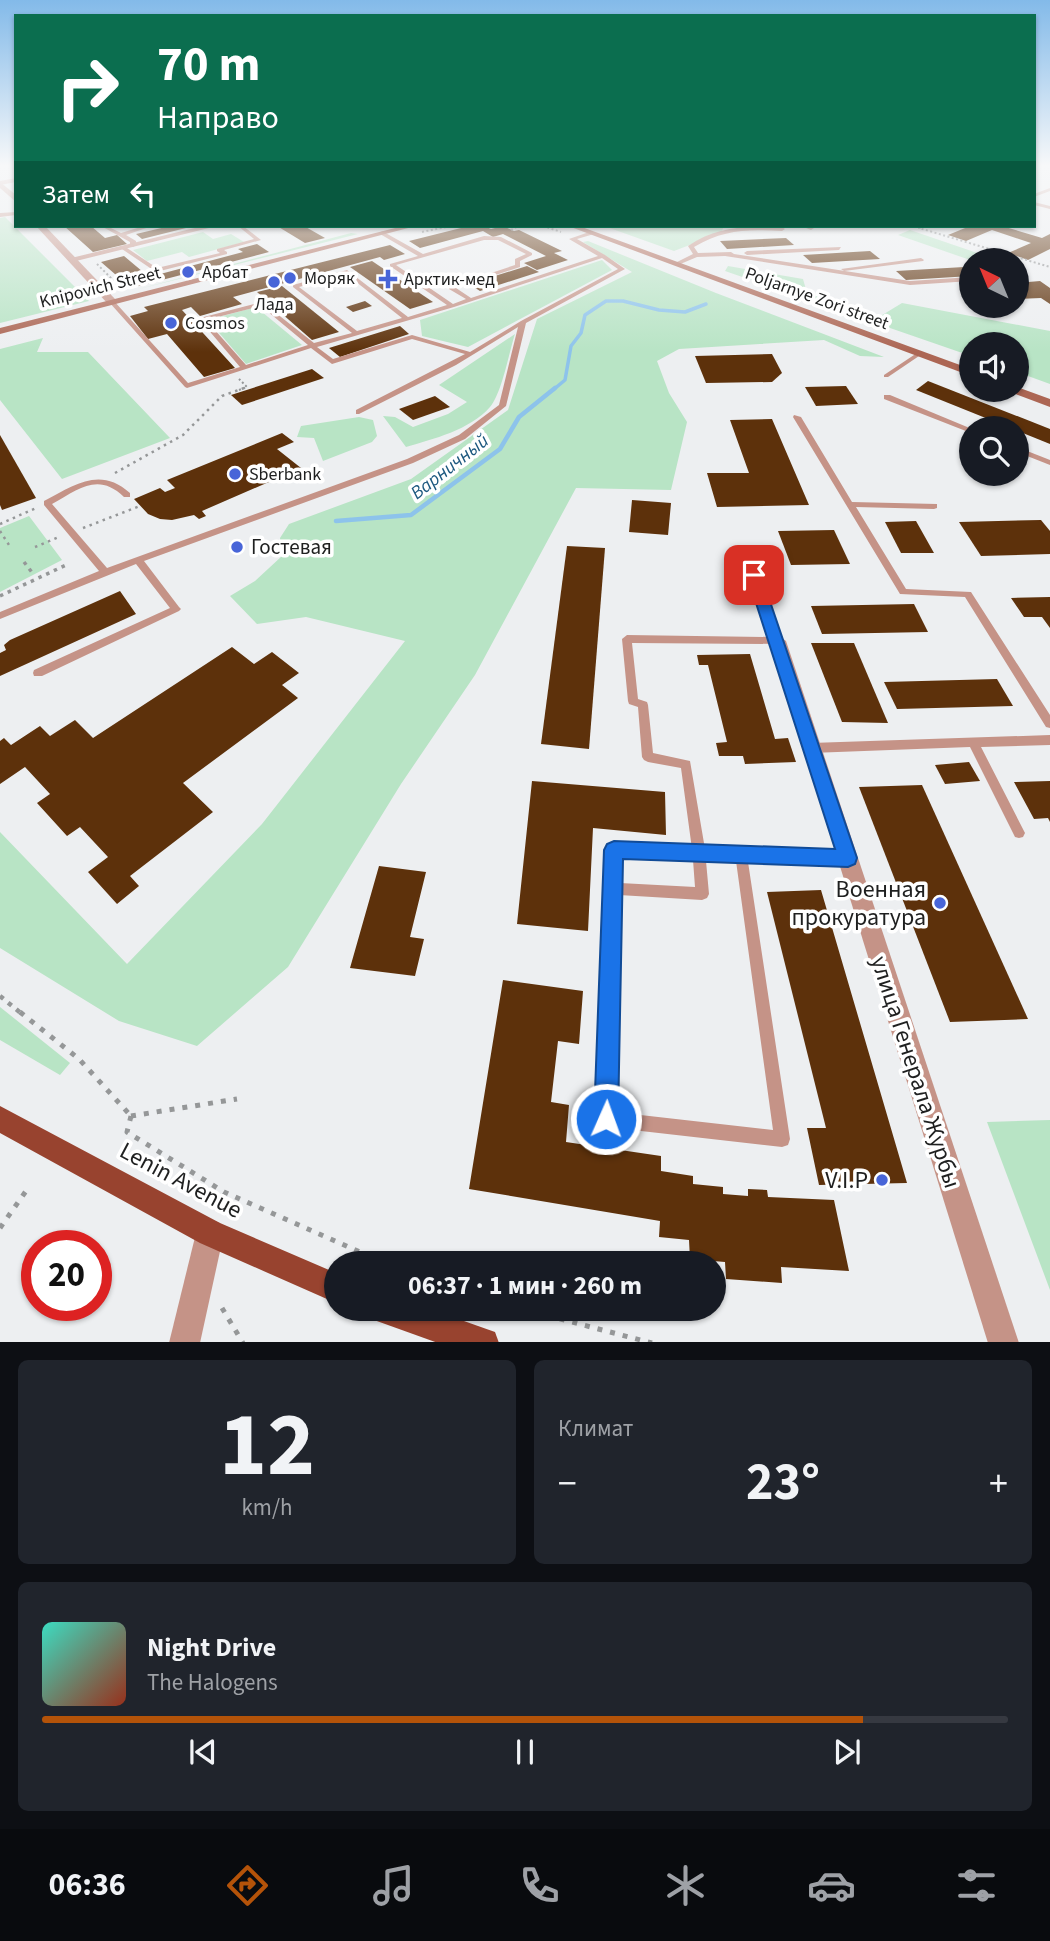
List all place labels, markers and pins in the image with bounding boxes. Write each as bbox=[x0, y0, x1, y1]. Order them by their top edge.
place label: Арбат bbox=[202, 260, 249, 285]
marker: Арбат bbox=[180, 264, 196, 280]
place label: Моряк bbox=[304, 266, 355, 291]
place label: Арктик-мед bbox=[404, 267, 495, 292]
marker: Арктик-мед bbox=[378, 269, 398, 289]
marker: Моряк bbox=[282, 270, 298, 286]
marker: Лада bbox=[266, 274, 282, 290]
place label: Лада bbox=[254, 292, 294, 317]
place label: Cosmos bbox=[185, 311, 245, 336]
marker: Cosmos bbox=[163, 315, 179, 331]
place label: Sberbank bbox=[249, 462, 321, 487]
marker: Sberbank bbox=[227, 466, 243, 482]
place label: Гостевая bbox=[251, 532, 332, 562]
marker: Гостевая bbox=[229, 539, 245, 555]
pin bbox=[724, 545, 784, 605]
place label: Военная прокуратура bbox=[792, 872, 926, 935]
marker: Военная прокуратура bbox=[932, 895, 948, 911]
place label: V.I.P bbox=[825, 1163, 868, 1198]
marker: V.I.P bbox=[874, 1172, 890, 1188]

